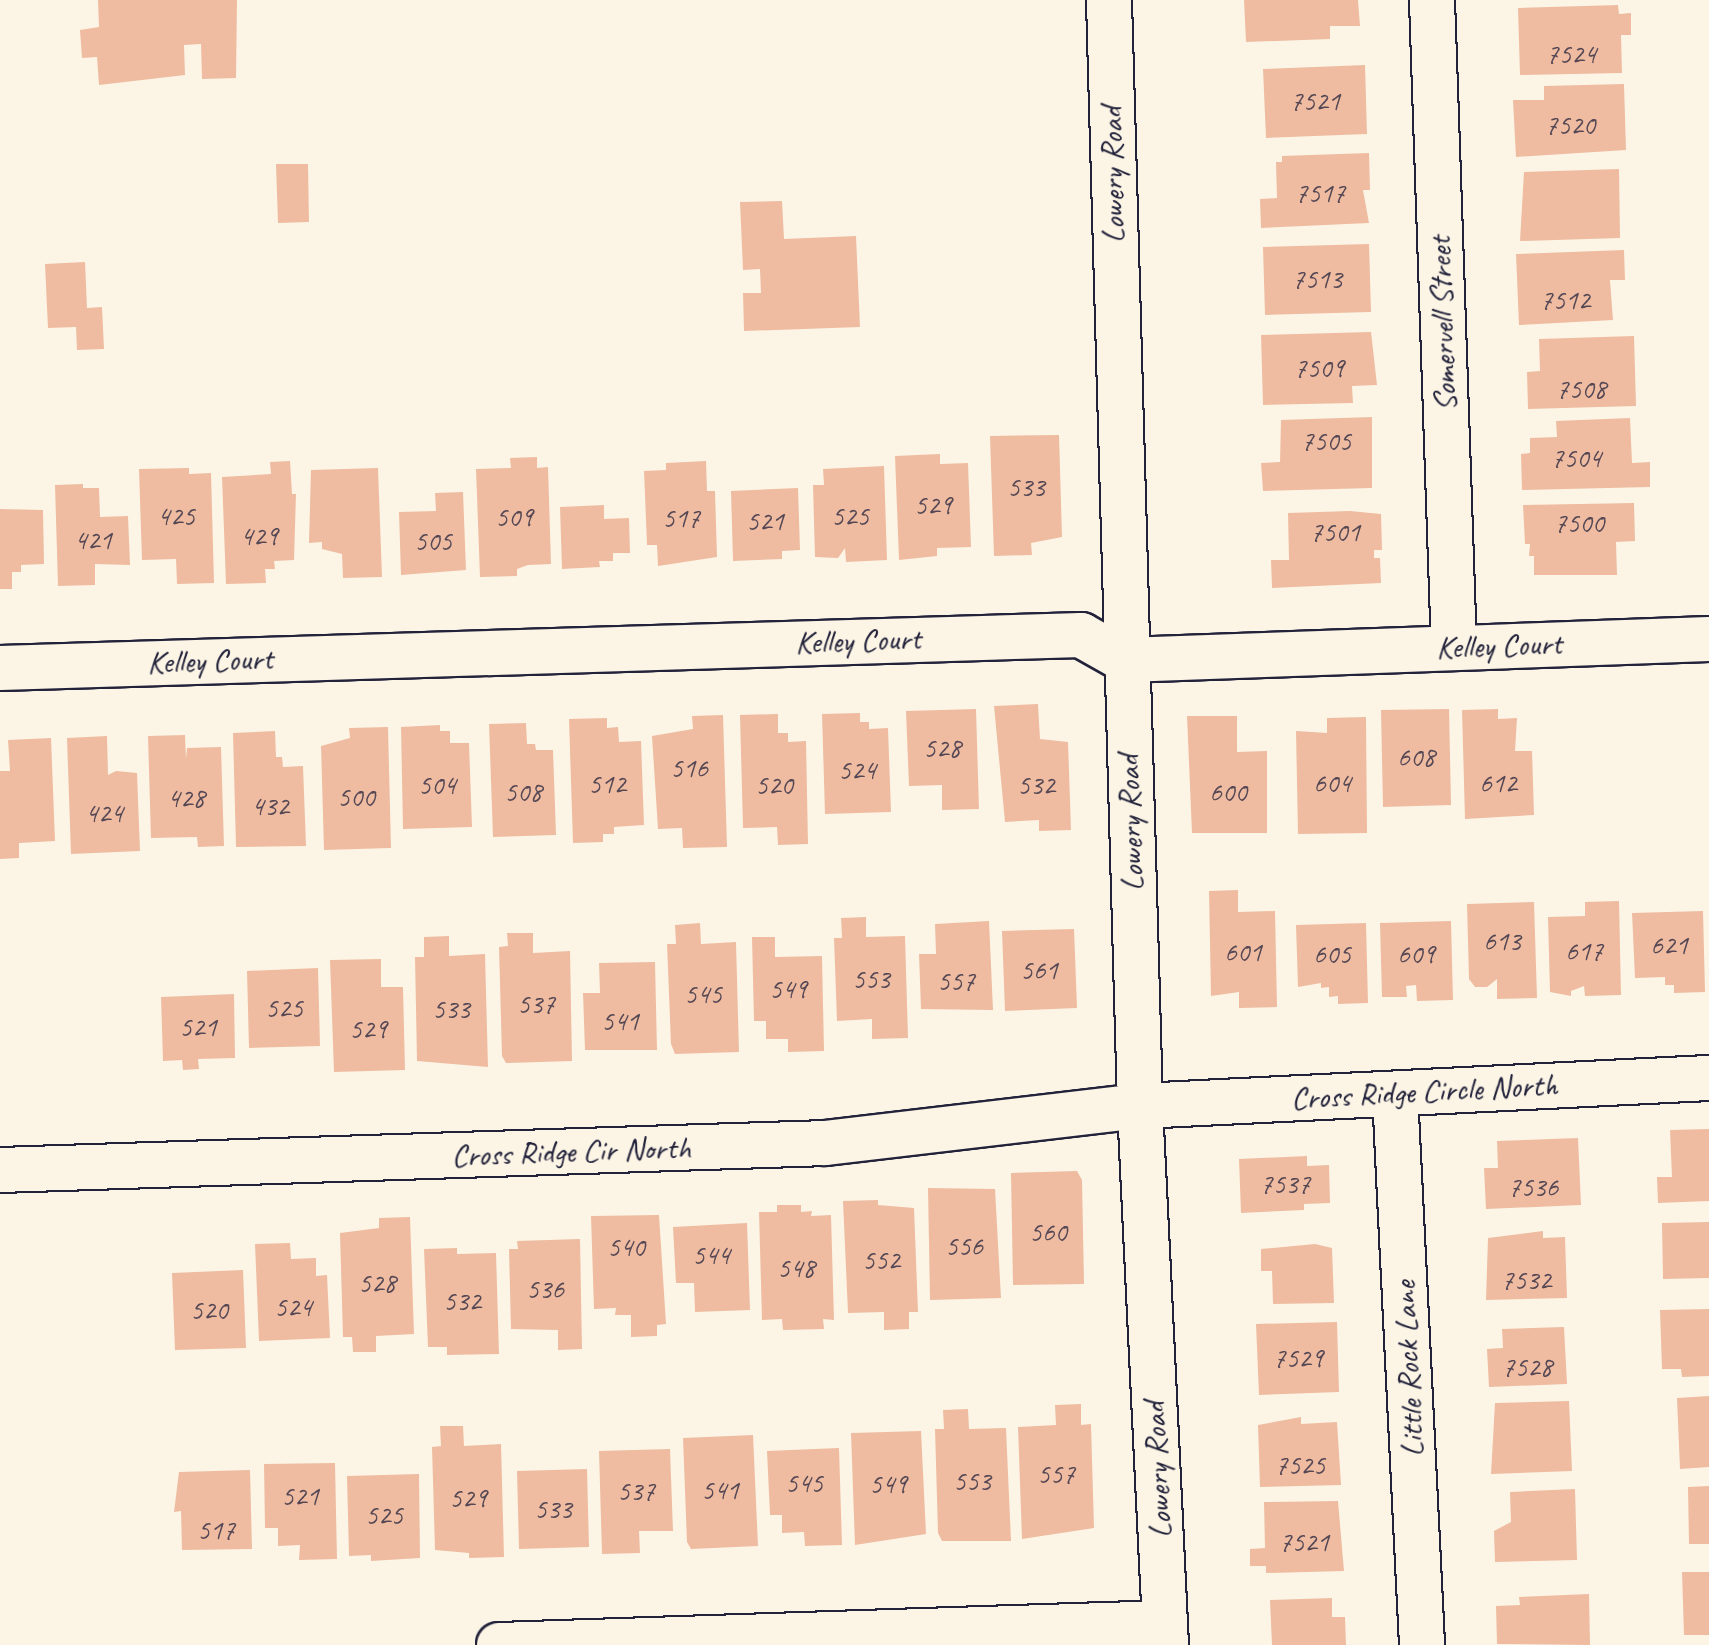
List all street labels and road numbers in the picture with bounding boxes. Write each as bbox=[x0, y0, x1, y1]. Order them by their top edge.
street label: Lowery Road bbox=[1093, 107, 1133, 243]
street label: Somervell Street bbox=[1421, 236, 1465, 412]
street label: Kelley Court bbox=[795, 620, 921, 662]
street label: Kelley Court bbox=[1436, 625, 1562, 667]
street label: Kelley Court bbox=[147, 640, 273, 682]
street label: Lowery Road bbox=[1109, 755, 1153, 891]
street label: Cross Ridge Circle North bbox=[1290, 1066, 1558, 1118]
street label: Cross Ridge Cir North bbox=[450, 1129, 692, 1175]
street label: Little Rock Lane bbox=[1385, 1280, 1433, 1458]
street label: Lowery Road bbox=[1135, 1401, 1181, 1539]

